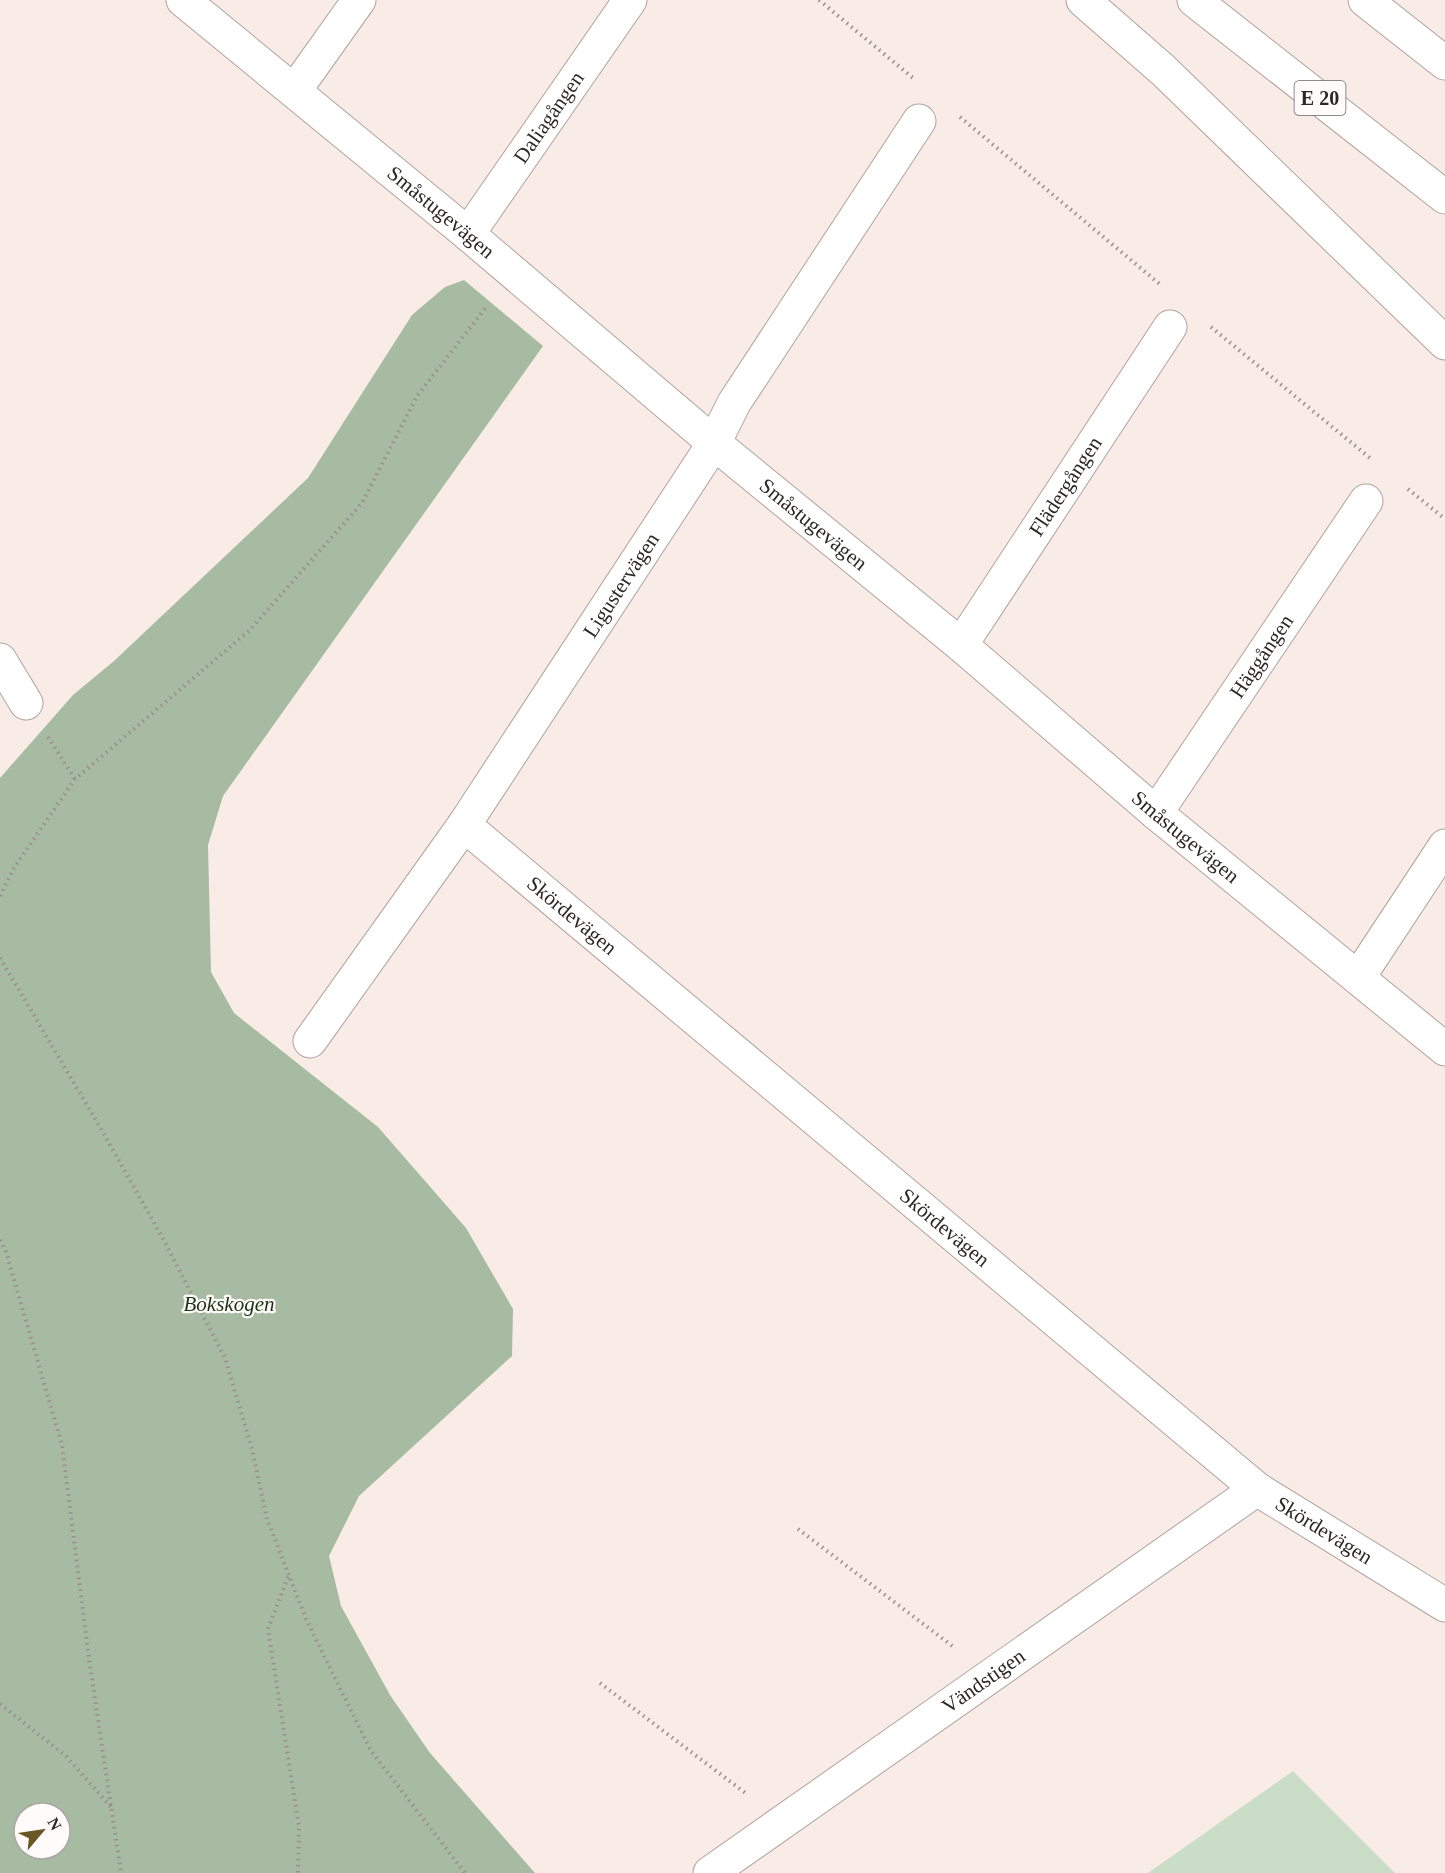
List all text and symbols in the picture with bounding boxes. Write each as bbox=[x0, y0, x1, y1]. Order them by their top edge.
street label: Daliagången bbox=[509, 66, 589, 168]
road number: E 20 bbox=[1294, 81, 1346, 115]
street label: Småstugevägen bbox=[383, 161, 500, 264]
street label: Flädergången bbox=[1024, 432, 1107, 540]
street label: Småstugevägen bbox=[755, 473, 872, 576]
street label: Ligustervägen bbox=[578, 528, 664, 642]
street label: Häggången bbox=[1225, 609, 1298, 703]
street label: Småstugevägen bbox=[1127, 786, 1244, 888]
street label: Skördevägen bbox=[522, 871, 622, 960]
street label: Skördevägen bbox=[895, 1183, 995, 1272]
park label: Bokskogen bbox=[184, 1292, 274, 1316]
street label: Skördevägen bbox=[1271, 1491, 1377, 1570]
street label: Vändstigen bbox=[937, 1643, 1030, 1718]
north arrow bbox=[12, 1801, 72, 1861]
text: N bbox=[44, 1815, 65, 1834]

